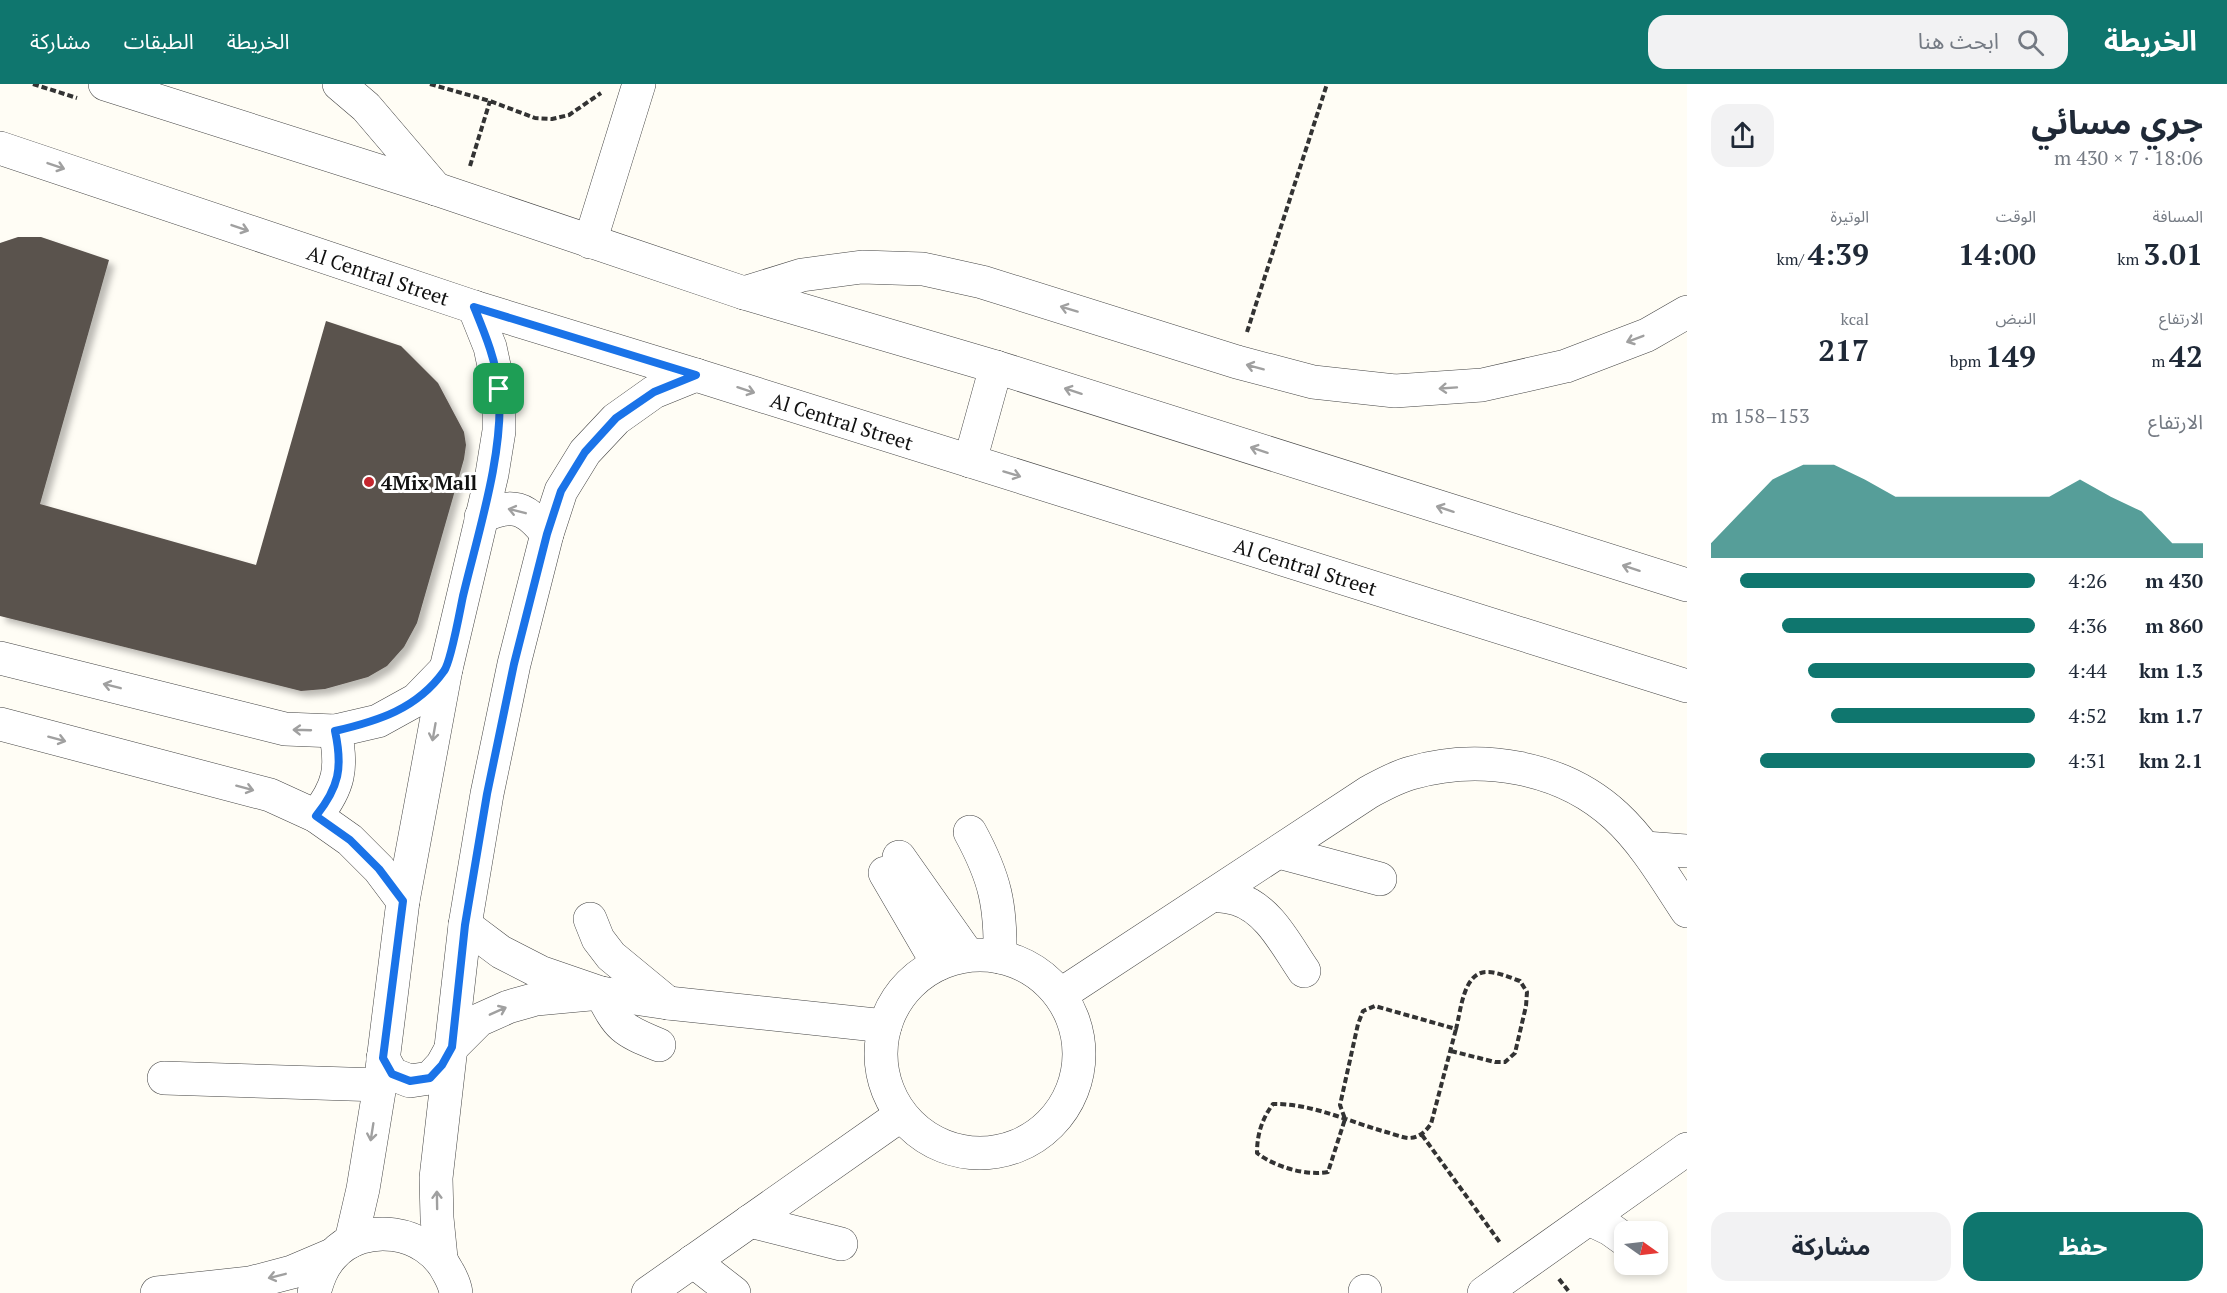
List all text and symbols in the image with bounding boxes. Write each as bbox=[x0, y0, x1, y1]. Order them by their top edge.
search box bbox=[1648, 15, 2068, 69]
text: الخريطة bbox=[2104, 22, 2197, 59]
text: ابحث هنا bbox=[1918, 26, 1999, 55]
icon: search bbox=[2014, 26, 2047, 59]
text: مشاركة bbox=[30, 27, 91, 55]
text: الطبقات bbox=[124, 27, 194, 55]
text: الخريطة bbox=[227, 27, 290, 55]
text: جري مسائي bbox=[2031, 100, 2203, 143]
button: share bbox=[1711, 104, 1774, 167]
text: 18:06 · 7 × 430 m bbox=[2054, 144, 2203, 171]
one-way arrow bbox=[46, 161, 65, 172]
text: الوتيرة bbox=[1831, 205, 1869, 227]
text: الوقت bbox=[1996, 205, 2036, 227]
text: المسافة bbox=[2153, 205, 2203, 227]
one-way arrow bbox=[230, 223, 249, 234]
text: 4:39 bbox=[1808, 234, 1869, 274]
text: 14:00 bbox=[1958, 234, 2036, 274]
text: 3.01 bbox=[2143, 234, 2203, 274]
street label: Al Central Street bbox=[304, 238, 453, 311]
text: /km bbox=[1776, 248, 1808, 270]
text: km bbox=[2117, 248, 2143, 270]
one-way arrow bbox=[1060, 303, 1079, 314]
text: النبض bbox=[1995, 307, 2036, 329]
text: الارتفاع bbox=[2159, 307, 2203, 329]
text: kcal bbox=[1841, 308, 1869, 330]
text: 217 bbox=[1818, 330, 1869, 370]
one-way arrow bbox=[1627, 334, 1645, 345]
text: 149 bbox=[1985, 336, 2036, 376]
text: 42 bbox=[2169, 336, 2203, 376]
text: bpm bbox=[1950, 350, 1985, 372]
text: m bbox=[2151, 350, 2169, 372]
one-way arrow bbox=[1246, 360, 1265, 372]
pin bbox=[473, 363, 524, 414]
icon: arrive bbox=[482, 372, 515, 405]
one-way arrow bbox=[1438, 382, 1458, 393]
one-way arrow bbox=[1064, 385, 1083, 396]
one-way arrow bbox=[736, 386, 755, 397]
street label: Al Central Street bbox=[767, 386, 917, 456]
text: 153–158 m bbox=[1711, 402, 1810, 429]
text: الارتفاع bbox=[2148, 408, 2203, 435]
one-way arrow bbox=[1250, 444, 1269, 455]
place label: 4Mix Mall bbox=[381, 469, 478, 496]
one-way arrow bbox=[1002, 469, 1021, 480]
marker: 4Mix Mall bbox=[362, 475, 376, 489]
one-way arrow bbox=[1436, 503, 1455, 514]
one-way arrow bbox=[508, 505, 527, 517]
street label: Al Central Street bbox=[1231, 531, 1381, 602]
one-way arrow bbox=[1622, 561, 1641, 572]
text: 4:26 bbox=[2068, 567, 2107, 594]
text: 430 m bbox=[2145, 567, 2203, 594]
text: 4:36 bbox=[2068, 612, 2107, 639]
text: 860 m bbox=[2145, 612, 2203, 639]
text: 4:44 bbox=[2068, 657, 2107, 684]
text: 1.3 km bbox=[2139, 657, 2203, 684]
one-way arrow bbox=[103, 680, 122, 692]
text: 4:52 bbox=[2068, 702, 2107, 729]
text: 1.7 km bbox=[2139, 702, 2203, 729]
one-way arrow bbox=[428, 722, 439, 742]
one-way arrow bbox=[292, 724, 312, 736]
one-way arrow bbox=[47, 734, 66, 745]
text: 4:31 bbox=[2068, 747, 2107, 774]
text: 2.1 km bbox=[2139, 747, 2203, 774]
one-way arrow bbox=[235, 783, 254, 794]
one-way arrow bbox=[488, 1005, 506, 1017]
one-way arrow bbox=[367, 1122, 378, 1142]
one-way arrow bbox=[431, 1191, 443, 1211]
button: مشاركة bbox=[1711, 1212, 1951, 1281]
button: حفظ bbox=[1963, 1212, 2203, 1281]
north arrow bbox=[1614, 1221, 1668, 1275]
map controls bbox=[1614, 1221, 1668, 1275]
one-way arrow bbox=[268, 1271, 287, 1282]

